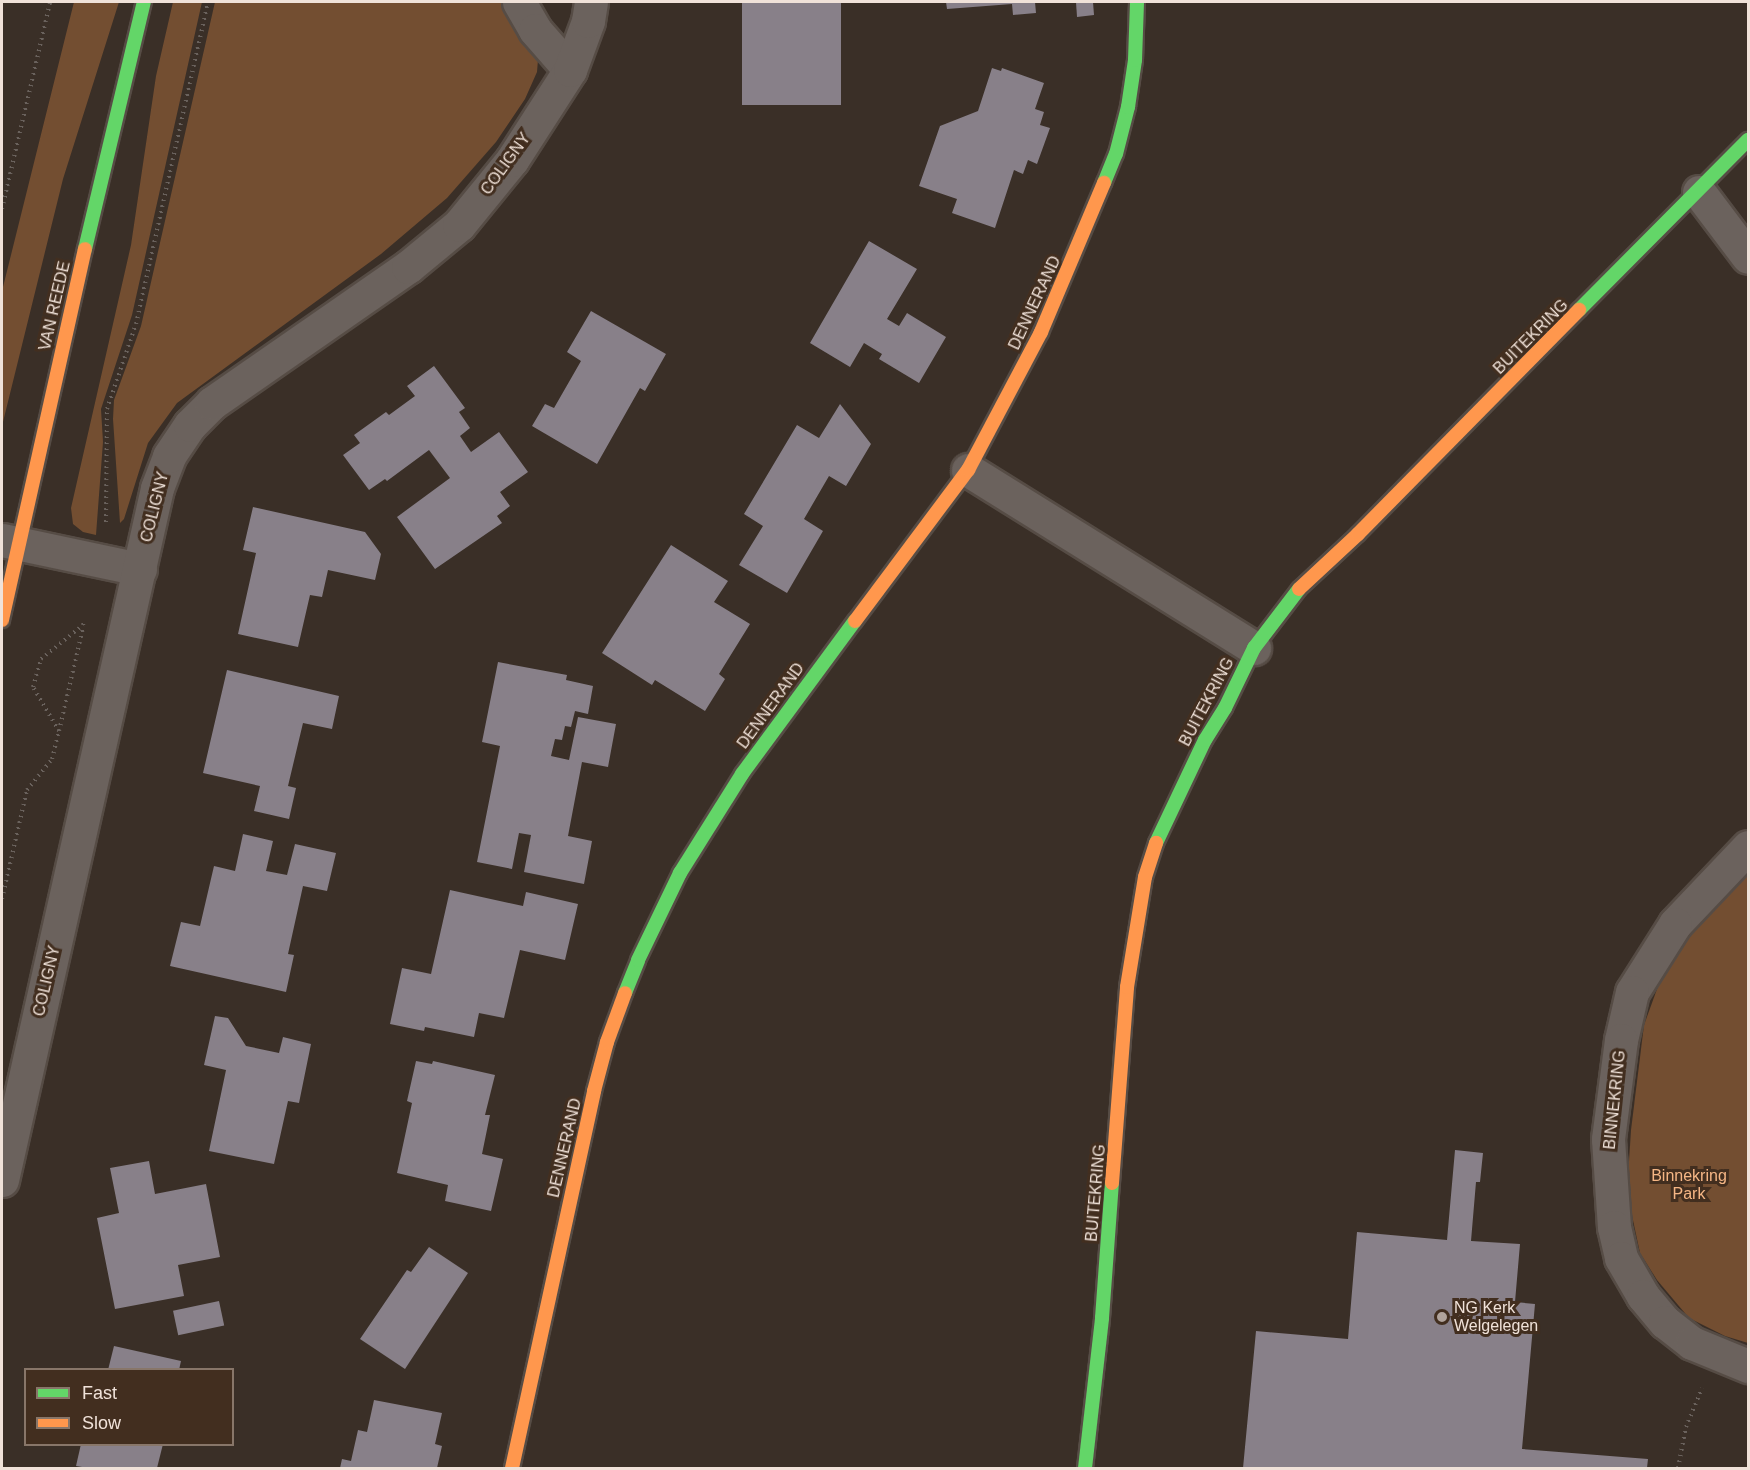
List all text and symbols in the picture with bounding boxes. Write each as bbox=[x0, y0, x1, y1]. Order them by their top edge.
street label: COLIGNY bbox=[477, 129, 535, 199]
street label: DENNERAND bbox=[1005, 253, 1065, 353]
street label: VAN REEDE bbox=[35, 259, 75, 353]
street label: BUITEKRING bbox=[1490, 296, 1572, 378]
street label: COLIGNY bbox=[137, 470, 173, 544]
street label: BUITEKRING bbox=[1176, 654, 1238, 750]
street label: DENNERAND bbox=[733, 659, 809, 753]
street label: COLIGNY bbox=[30, 944, 64, 1018]
street label: BINNEKRING bbox=[1600, 1049, 1630, 1151]
street label: DENNERAND bbox=[544, 1096, 586, 1200]
street label: BUITEKRING bbox=[1082, 1143, 1110, 1243]
park label: Binnekring Park bbox=[1651, 1166, 1727, 1204]
place label: NG Kerk Welgelegen bbox=[1454, 1298, 1538, 1336]
marker: NG Kerk Welgelegen bbox=[1435, 1310, 1449, 1324]
legend bbox=[24, 1368, 234, 1446]
text: Fast bbox=[82, 1383, 117, 1403]
text: Slow bbox=[82, 1413, 121, 1433]

